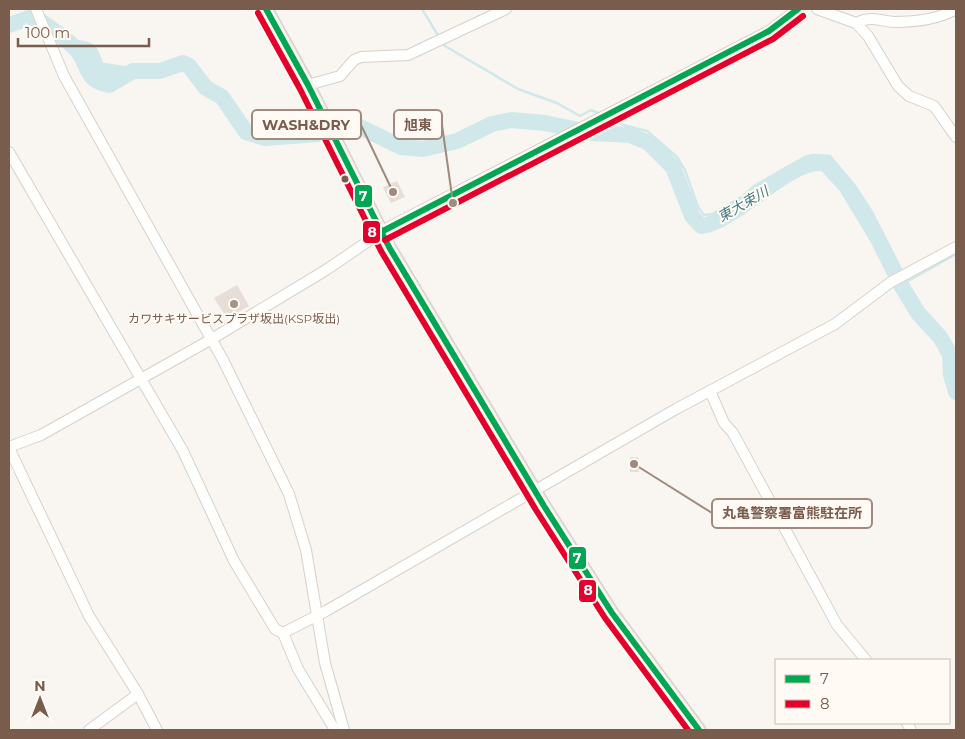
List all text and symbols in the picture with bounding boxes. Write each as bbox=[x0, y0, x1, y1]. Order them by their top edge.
scale bar bbox=[18, 15, 149, 47]
text: 100 m bbox=[25, 23, 70, 42]
callout: WASH&DRY bbox=[252, 110, 361, 139]
callout: 旭東 bbox=[394, 110, 442, 139]
text: WASH&DRY bbox=[262, 116, 351, 134]
text: 旭東 bbox=[404, 116, 432, 134]
unlabelled marker bbox=[340, 174, 350, 184]
water label: 東大束川 bbox=[714, 181, 773, 226]
line badge: 7 bbox=[354, 184, 373, 208]
text: 7 bbox=[359, 187, 368, 205]
line badge: 8 bbox=[362, 220, 381, 244]
text: 8 bbox=[367, 223, 377, 241]
marker: カワサキサービスプラザ坂出(KSP坂出) bbox=[228, 298, 240, 310]
place label: カワサキサービスプラザ坂出(KSP坂出) bbox=[128, 311, 340, 326]
callout: 丸亀警察署富熊駐在所 bbox=[712, 499, 872, 528]
text: 丸亀警察署富熊駐在所 bbox=[722, 504, 862, 522]
line badge: 7 bbox=[568, 546, 587, 570]
text: 7 bbox=[573, 549, 582, 567]
line badge: 8 bbox=[578, 579, 597, 603]
text: 8 bbox=[583, 581, 593, 599]
legend bbox=[775, 659, 950, 724]
text: 7 bbox=[820, 669, 829, 688]
north arrow bbox=[15, 674, 65, 724]
text: N bbox=[34, 677, 46, 695]
text: 8 bbox=[820, 694, 830, 713]

